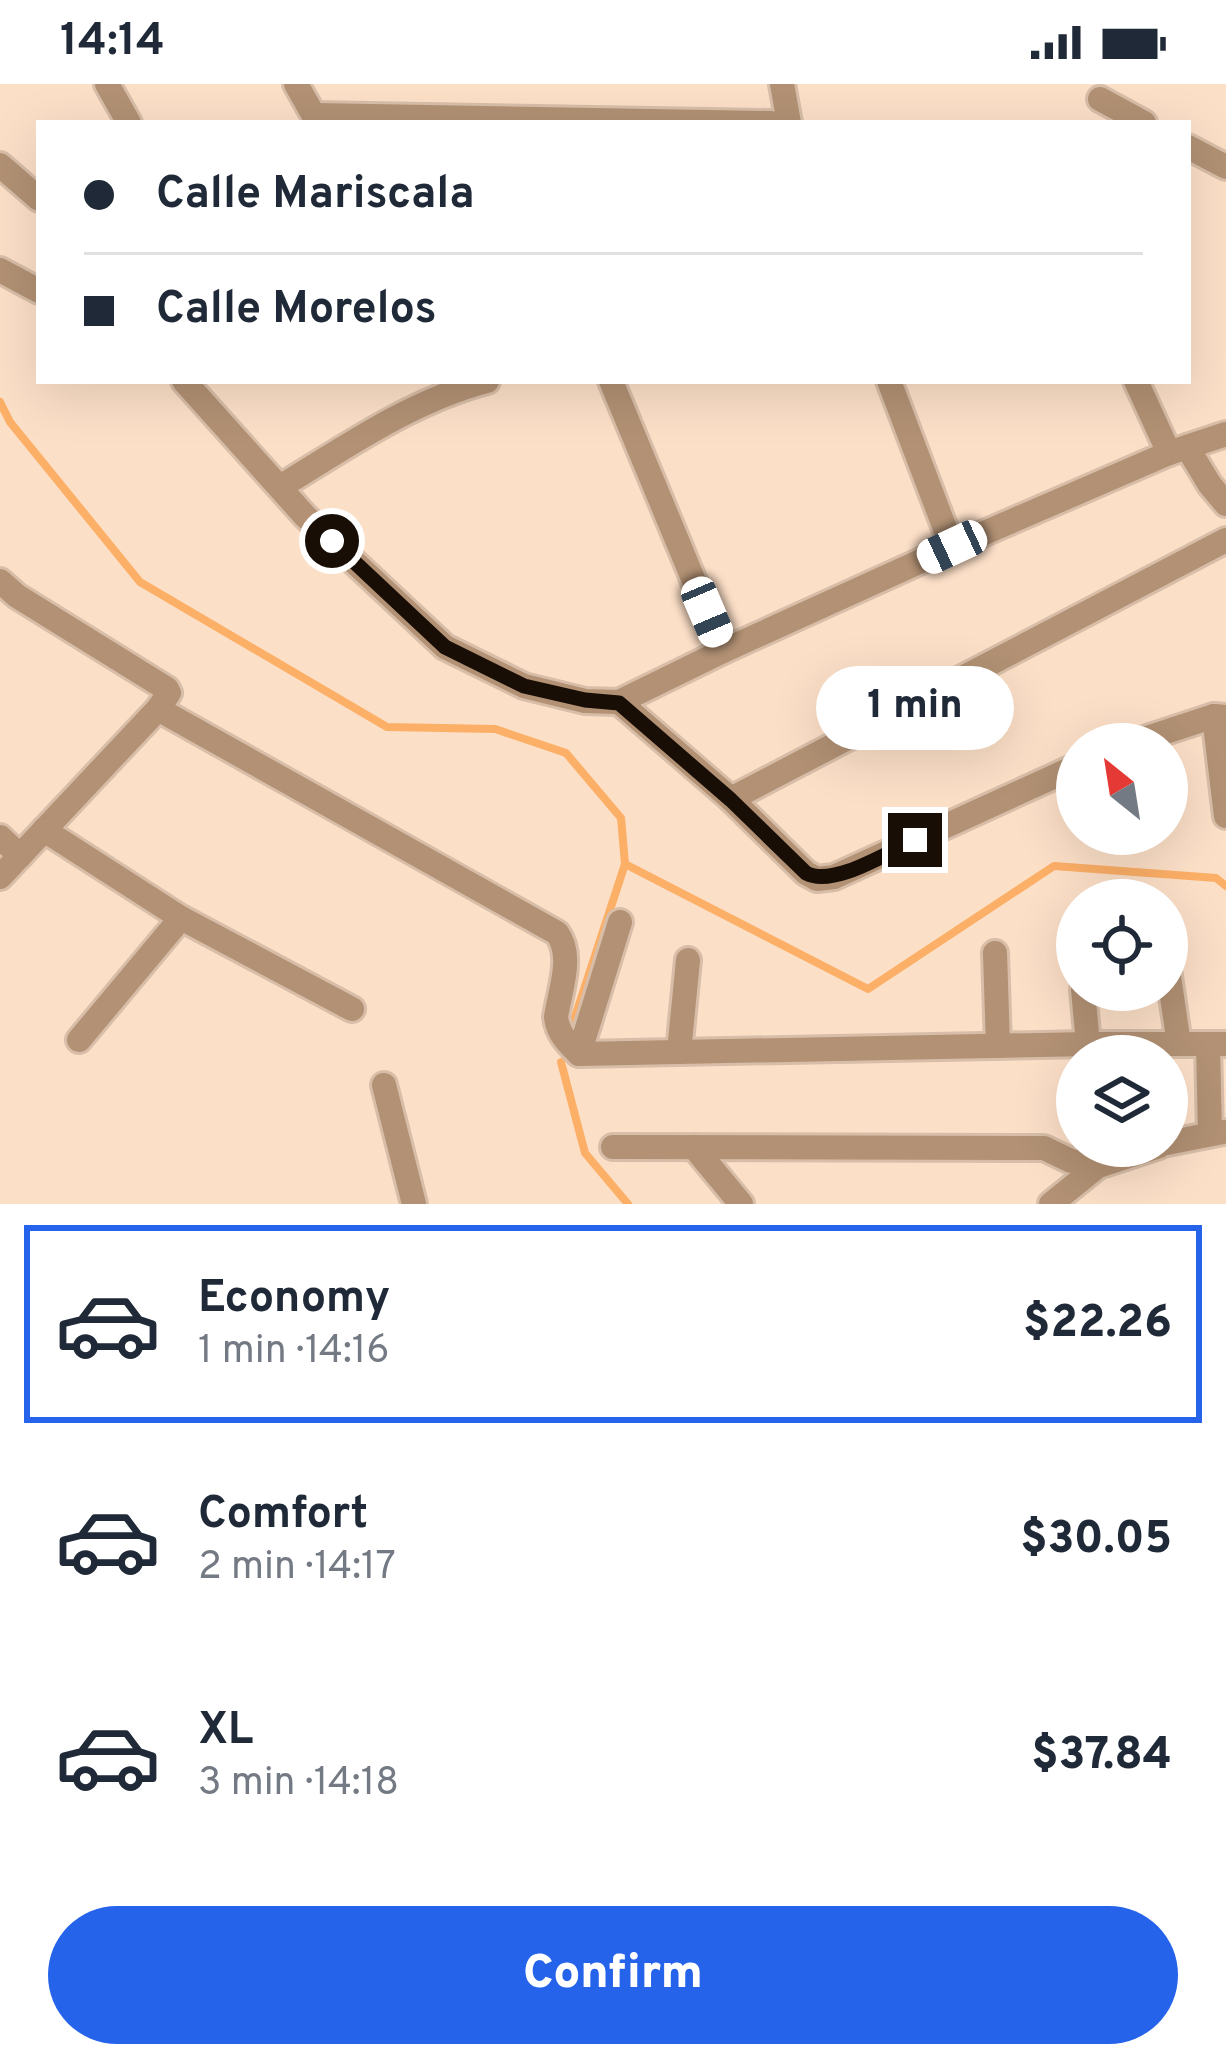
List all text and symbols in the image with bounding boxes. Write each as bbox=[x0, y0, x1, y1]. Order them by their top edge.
text: 14:14 bbox=[60, 14, 165, 71]
text: Calle Mariscala bbox=[156, 167, 474, 224]
text: Calle Morelos bbox=[156, 282, 437, 339]
route start bbox=[305, 514, 359, 568]
car bbox=[912, 515, 992, 579]
car bbox=[676, 572, 738, 652]
callout: 1 min bbox=[816, 666, 1014, 750]
text: 1 min bbox=[867, 683, 963, 732]
north arrow bbox=[1056, 723, 1188, 855]
map controls bbox=[1056, 723, 1188, 1167]
route end bbox=[888, 813, 942, 867]
button: locate bbox=[1056, 879, 1188, 1011]
button: layers bbox=[1056, 1035, 1188, 1167]
icon: car bbox=[54, 1270, 162, 1378]
text: Economy bbox=[198, 1271, 390, 1328]
text: $22.26 bbox=[1023, 1296, 1172, 1353]
text: 1 min · 14:16 bbox=[198, 1328, 390, 1377]
icon: car bbox=[54, 1486, 162, 1594]
text: Comfort bbox=[198, 1487, 368, 1544]
text: $30.05 bbox=[1020, 1512, 1172, 1569]
text: 2 min · 14:17 bbox=[198, 1544, 396, 1593]
icon: car bbox=[54, 1702, 162, 1810]
text: XL bbox=[198, 1703, 253, 1760]
text: $37.84 bbox=[1031, 1728, 1172, 1785]
text: 3 min · 14:18 bbox=[198, 1760, 399, 1809]
button: Confirm bbox=[48, 1906, 1178, 2044]

